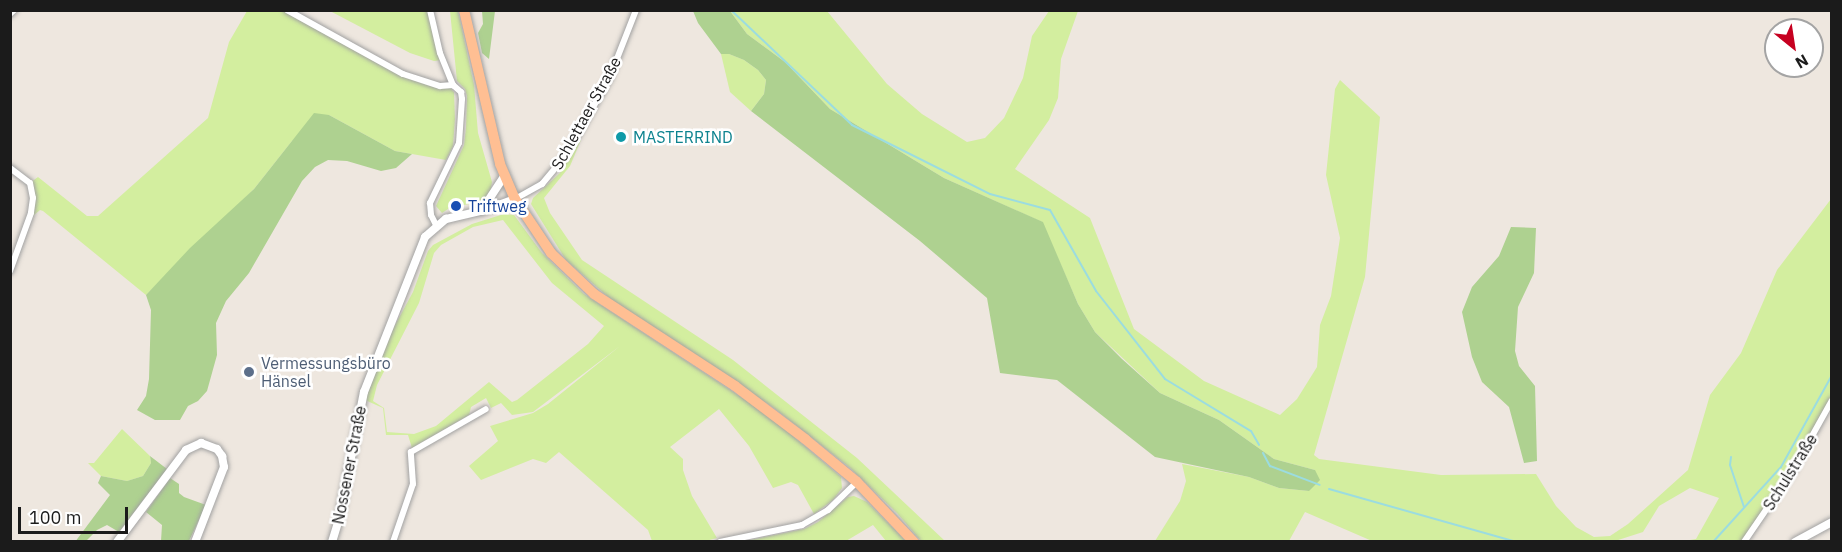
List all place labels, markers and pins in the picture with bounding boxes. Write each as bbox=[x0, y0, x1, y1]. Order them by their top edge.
place label: MASTERRIND bbox=[633, 127, 733, 147]
marker: MASTERRIND bbox=[614, 130, 628, 144]
place label: Triftweg bbox=[468, 196, 527, 216]
marker: Triftweg bbox=[449, 199, 463, 213]
place label: Vermessungsbüro Hänsel bbox=[261, 353, 391, 391]
marker: Vermessungsbüro Hänsel bbox=[242, 365, 256, 379]

